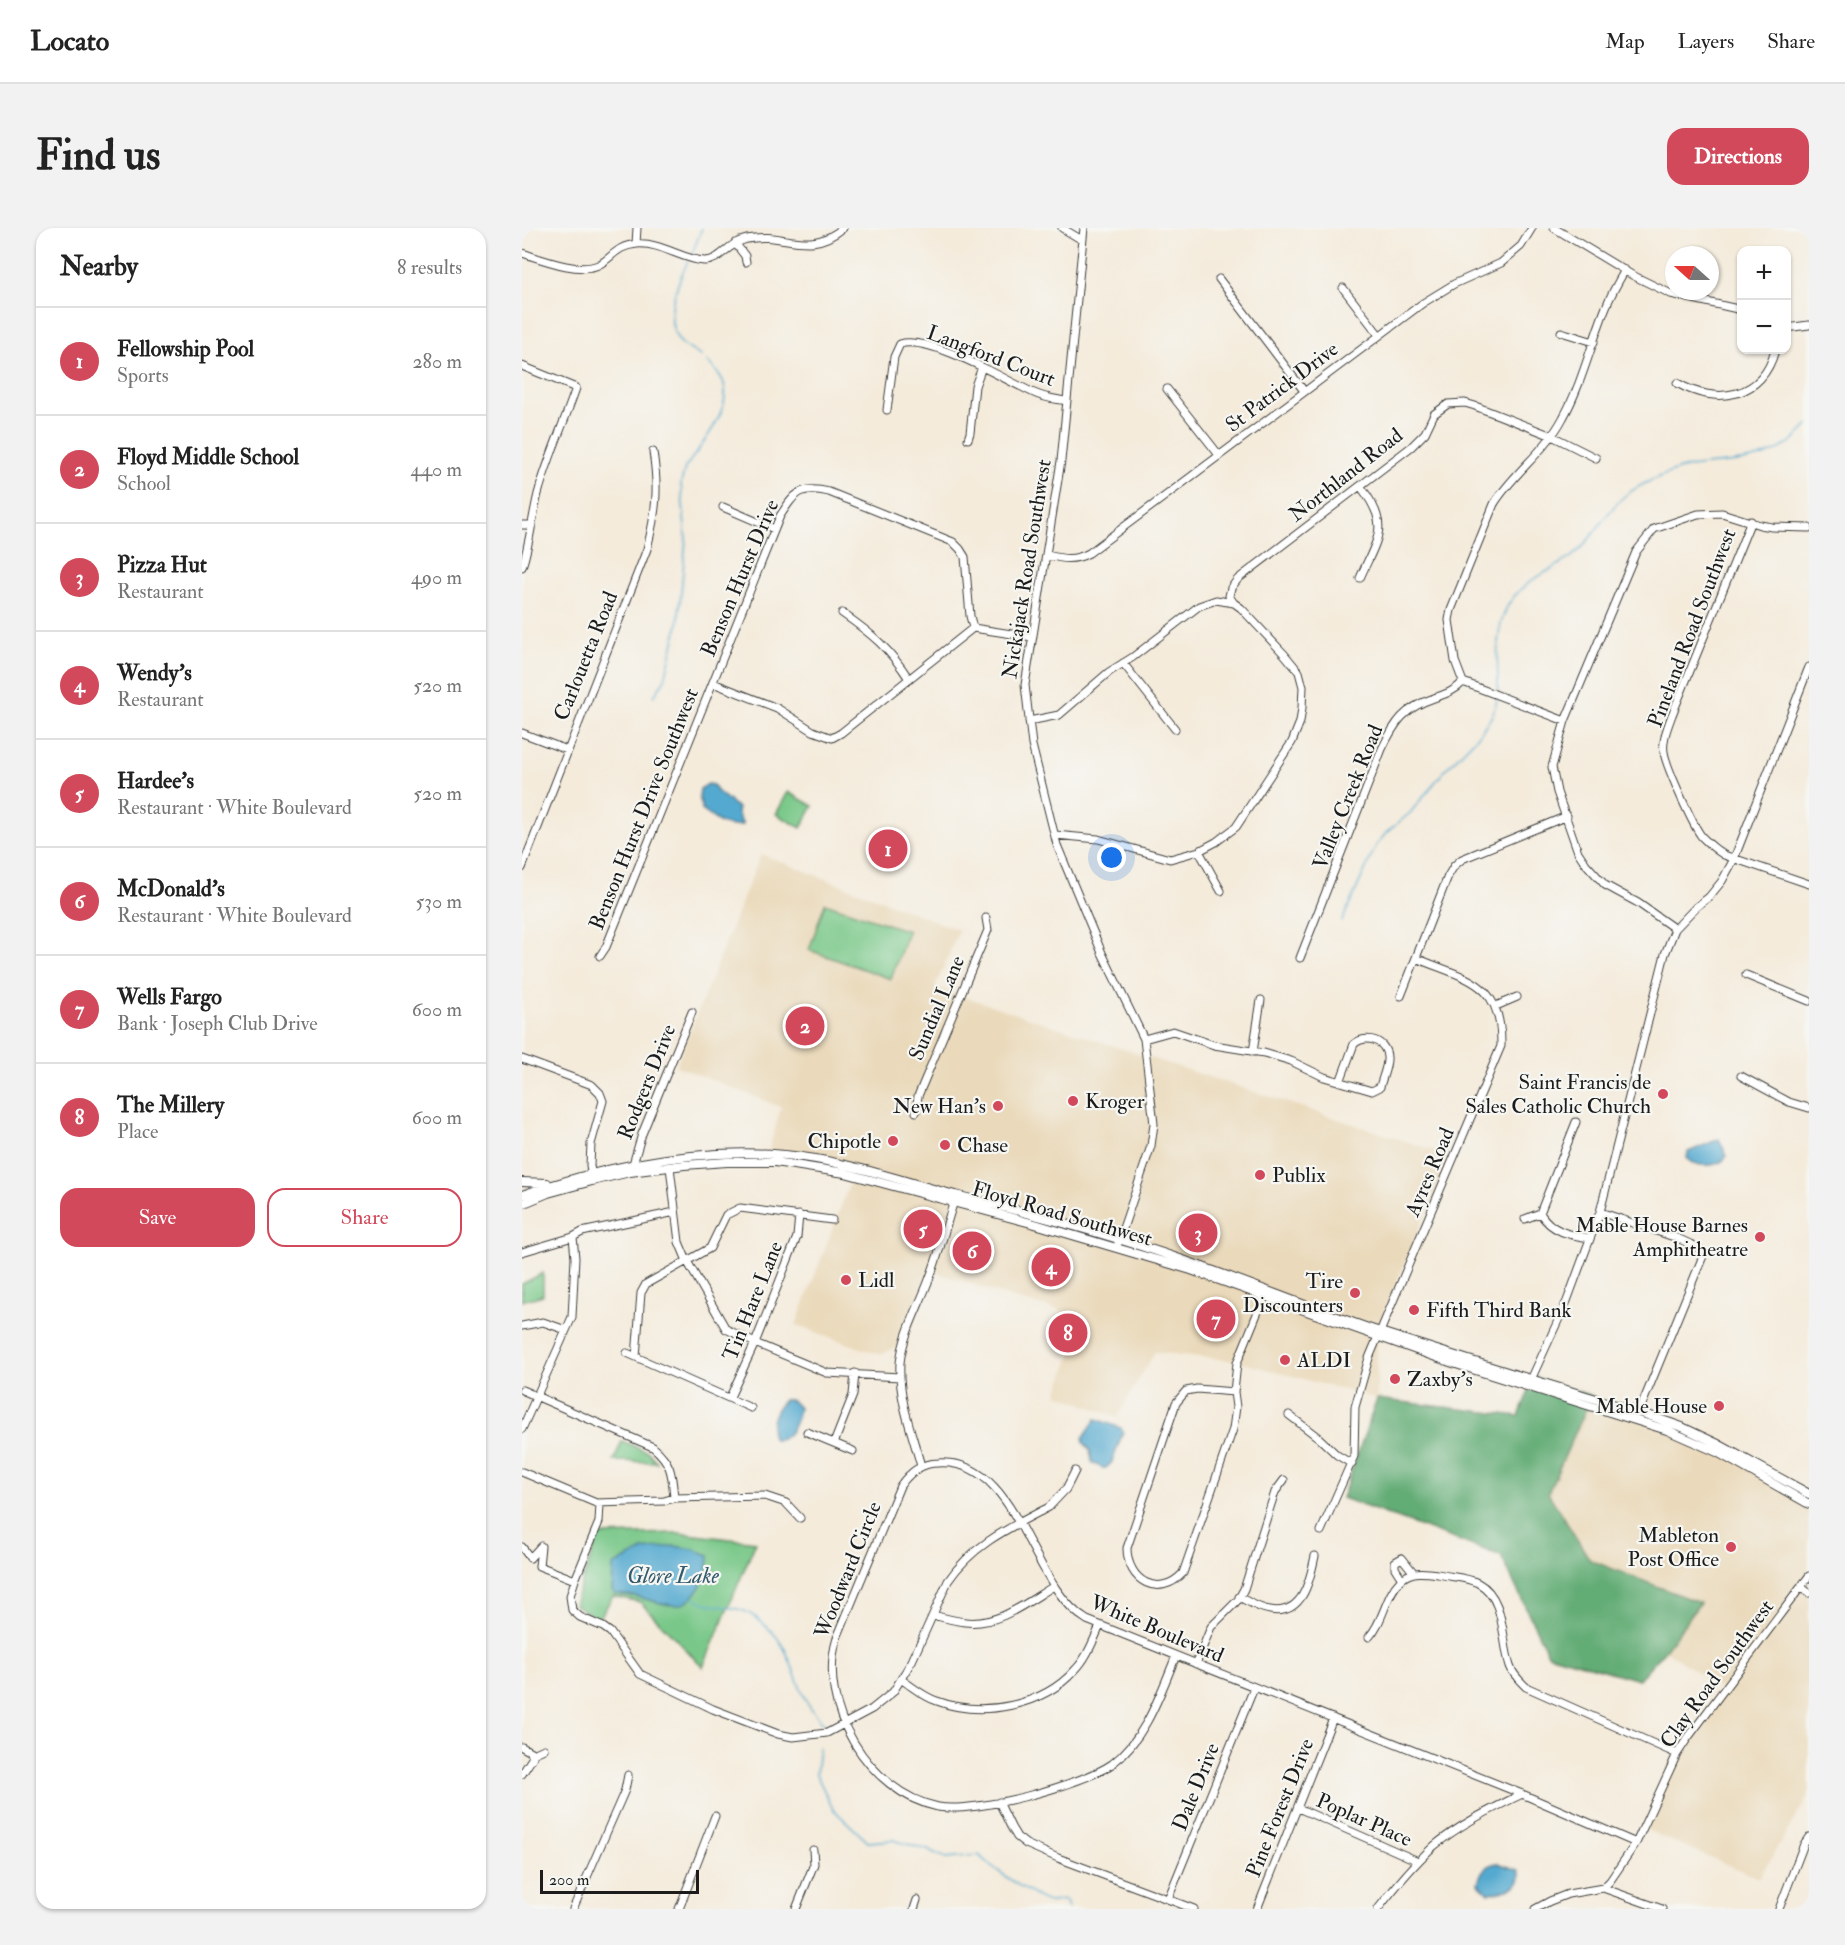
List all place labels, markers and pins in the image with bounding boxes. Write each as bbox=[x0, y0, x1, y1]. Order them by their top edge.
pin: 1 bbox=[868, 826, 908, 872]
pin: 2 bbox=[786, 1004, 824, 1048]
place label: Saint Francis de Sales Catholic Church bbox=[1465, 1069, 1651, 1120]
marker: Saint Francis de Sales Catholic Church bbox=[1656, 1087, 1670, 1101]
place label: Kroger bbox=[1085, 1088, 1145, 1115]
place label: New Han's bbox=[893, 1093, 986, 1120]
marker: Kroger bbox=[1066, 1094, 1080, 1108]
marker: New Han's bbox=[991, 1099, 1005, 1113]
place label: Chipotle bbox=[807, 1128, 881, 1155]
place label: Chase bbox=[957, 1132, 1008, 1159]
marker: Chipotle bbox=[886, 1134, 900, 1148]
marker: Chase bbox=[938, 1138, 952, 1152]
place label: Publix bbox=[1272, 1162, 1326, 1189]
marker: Publix bbox=[1253, 1168, 1267, 1182]
pin: 5 bbox=[904, 1206, 942, 1252]
pin: 3 bbox=[1178, 1210, 1218, 1256]
place label: Mable House Barnes Amphitheatre bbox=[1575, 1212, 1748, 1263]
pin: 6 bbox=[952, 1228, 992, 1274]
marker: Mable House Barnes Amphitheatre bbox=[1753, 1230, 1767, 1244]
pin: 4 bbox=[1032, 1244, 1070, 1290]
place label: Lidl bbox=[858, 1267, 895, 1294]
place label: Tire Discounters bbox=[1242, 1268, 1343, 1319]
marker: Lidl bbox=[839, 1273, 853, 1287]
marker: Tire Discounters bbox=[1348, 1286, 1362, 1300]
pin: 7 bbox=[1196, 1296, 1236, 1342]
place label: Fifth Third Bank bbox=[1426, 1297, 1572, 1324]
marker: Fifth Third Bank bbox=[1407, 1303, 1421, 1317]
pin: 8 bbox=[1048, 1310, 1088, 1356]
place label: ALDI bbox=[1296, 1347, 1351, 1374]
marker: ALDI bbox=[1278, 1353, 1292, 1367]
place label: Zaxby's bbox=[1407, 1366, 1473, 1393]
marker: Zaxby's bbox=[1388, 1372, 1402, 1386]
place label: Mable House bbox=[1596, 1393, 1707, 1420]
marker: Mable House bbox=[1712, 1399, 1726, 1413]
place label: Mableton Post Office bbox=[1628, 1522, 1719, 1573]
marker: Mableton Post Office bbox=[1724, 1540, 1738, 1554]

